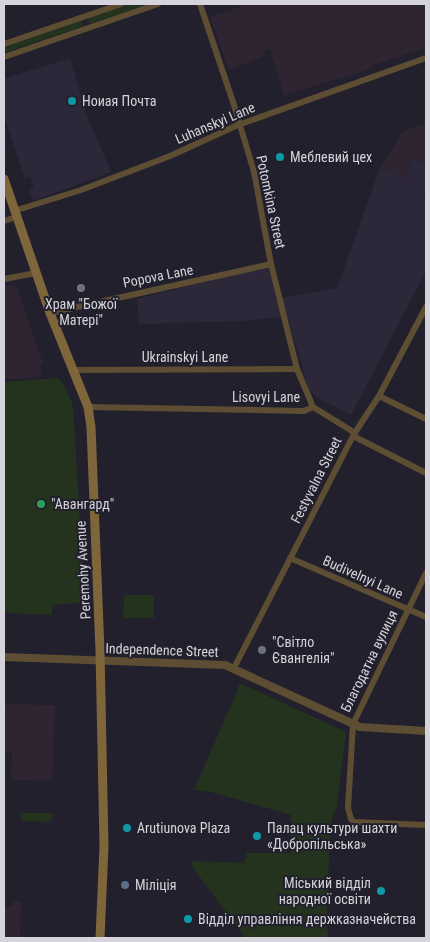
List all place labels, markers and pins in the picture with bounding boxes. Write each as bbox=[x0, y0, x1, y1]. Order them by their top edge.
place label: Ноиая Почта bbox=[82, 93, 157, 109]
marker: Ноиая Почта bbox=[66, 95, 78, 107]
place label: Меблевий цех bbox=[290, 149, 372, 165]
marker: Меблевий цех bbox=[274, 151, 286, 163]
marker: Храм "Божої Матері" bbox=[75, 282, 87, 294]
place label: Храм "Божої Матері" bbox=[45, 296, 118, 328]
place label: "Авангард" bbox=[51, 496, 114, 512]
marker: "Авангард" bbox=[35, 498, 47, 510]
place label: "Світло Євангелія" bbox=[272, 634, 334, 666]
marker: "Світло Євангелія" bbox=[256, 644, 268, 656]
place label: Arutiunova Plaza bbox=[137, 820, 230, 836]
place label: Палац культури шахти «Добропільська» bbox=[267, 820, 397, 852]
marker: Arutiunova Plaza bbox=[121, 822, 133, 834]
marker: Палац культури шахти «Добропільська» bbox=[251, 830, 263, 842]
place label: Міський відділ народної освіти bbox=[279, 875, 371, 907]
place label: Міліція bbox=[135, 877, 176, 893]
marker: Міліція bbox=[119, 879, 131, 891]
marker: Міський відділ народної освіти bbox=[375, 885, 387, 897]
place label: Відділ управління держказначейства bbox=[198, 911, 416, 927]
marker: Відділ управління держказначейства bbox=[182, 913, 194, 925]

